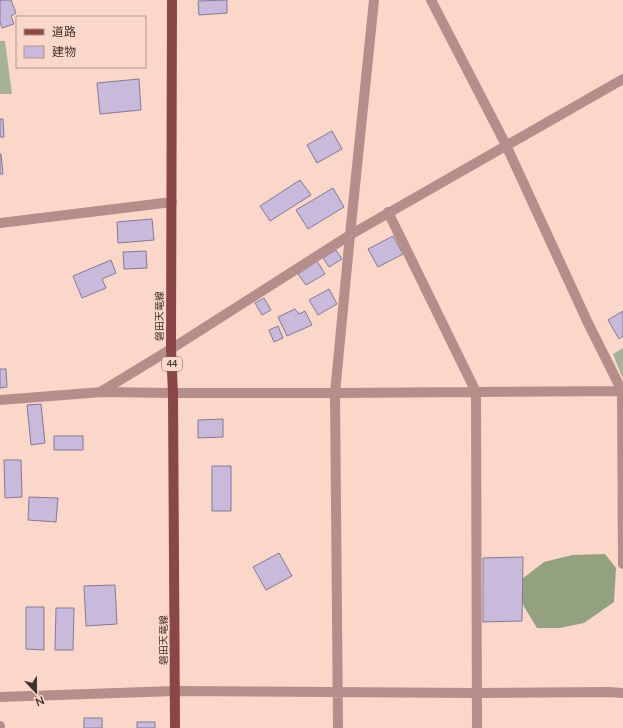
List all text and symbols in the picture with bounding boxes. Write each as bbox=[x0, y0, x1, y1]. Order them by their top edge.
legend bbox=[16, 16, 146, 68]
text: 道路 bbox=[52, 24, 76, 39]
text: 建物 bbox=[52, 44, 76, 59]
street label: 磐田天竜線 bbox=[153, 291, 165, 341]
road number: 44 bbox=[162, 357, 182, 371]
street label: 磐田天竜線 bbox=[157, 615, 169, 665]
north arrow bbox=[16, 672, 56, 712]
text: N bbox=[34, 694, 46, 709]

